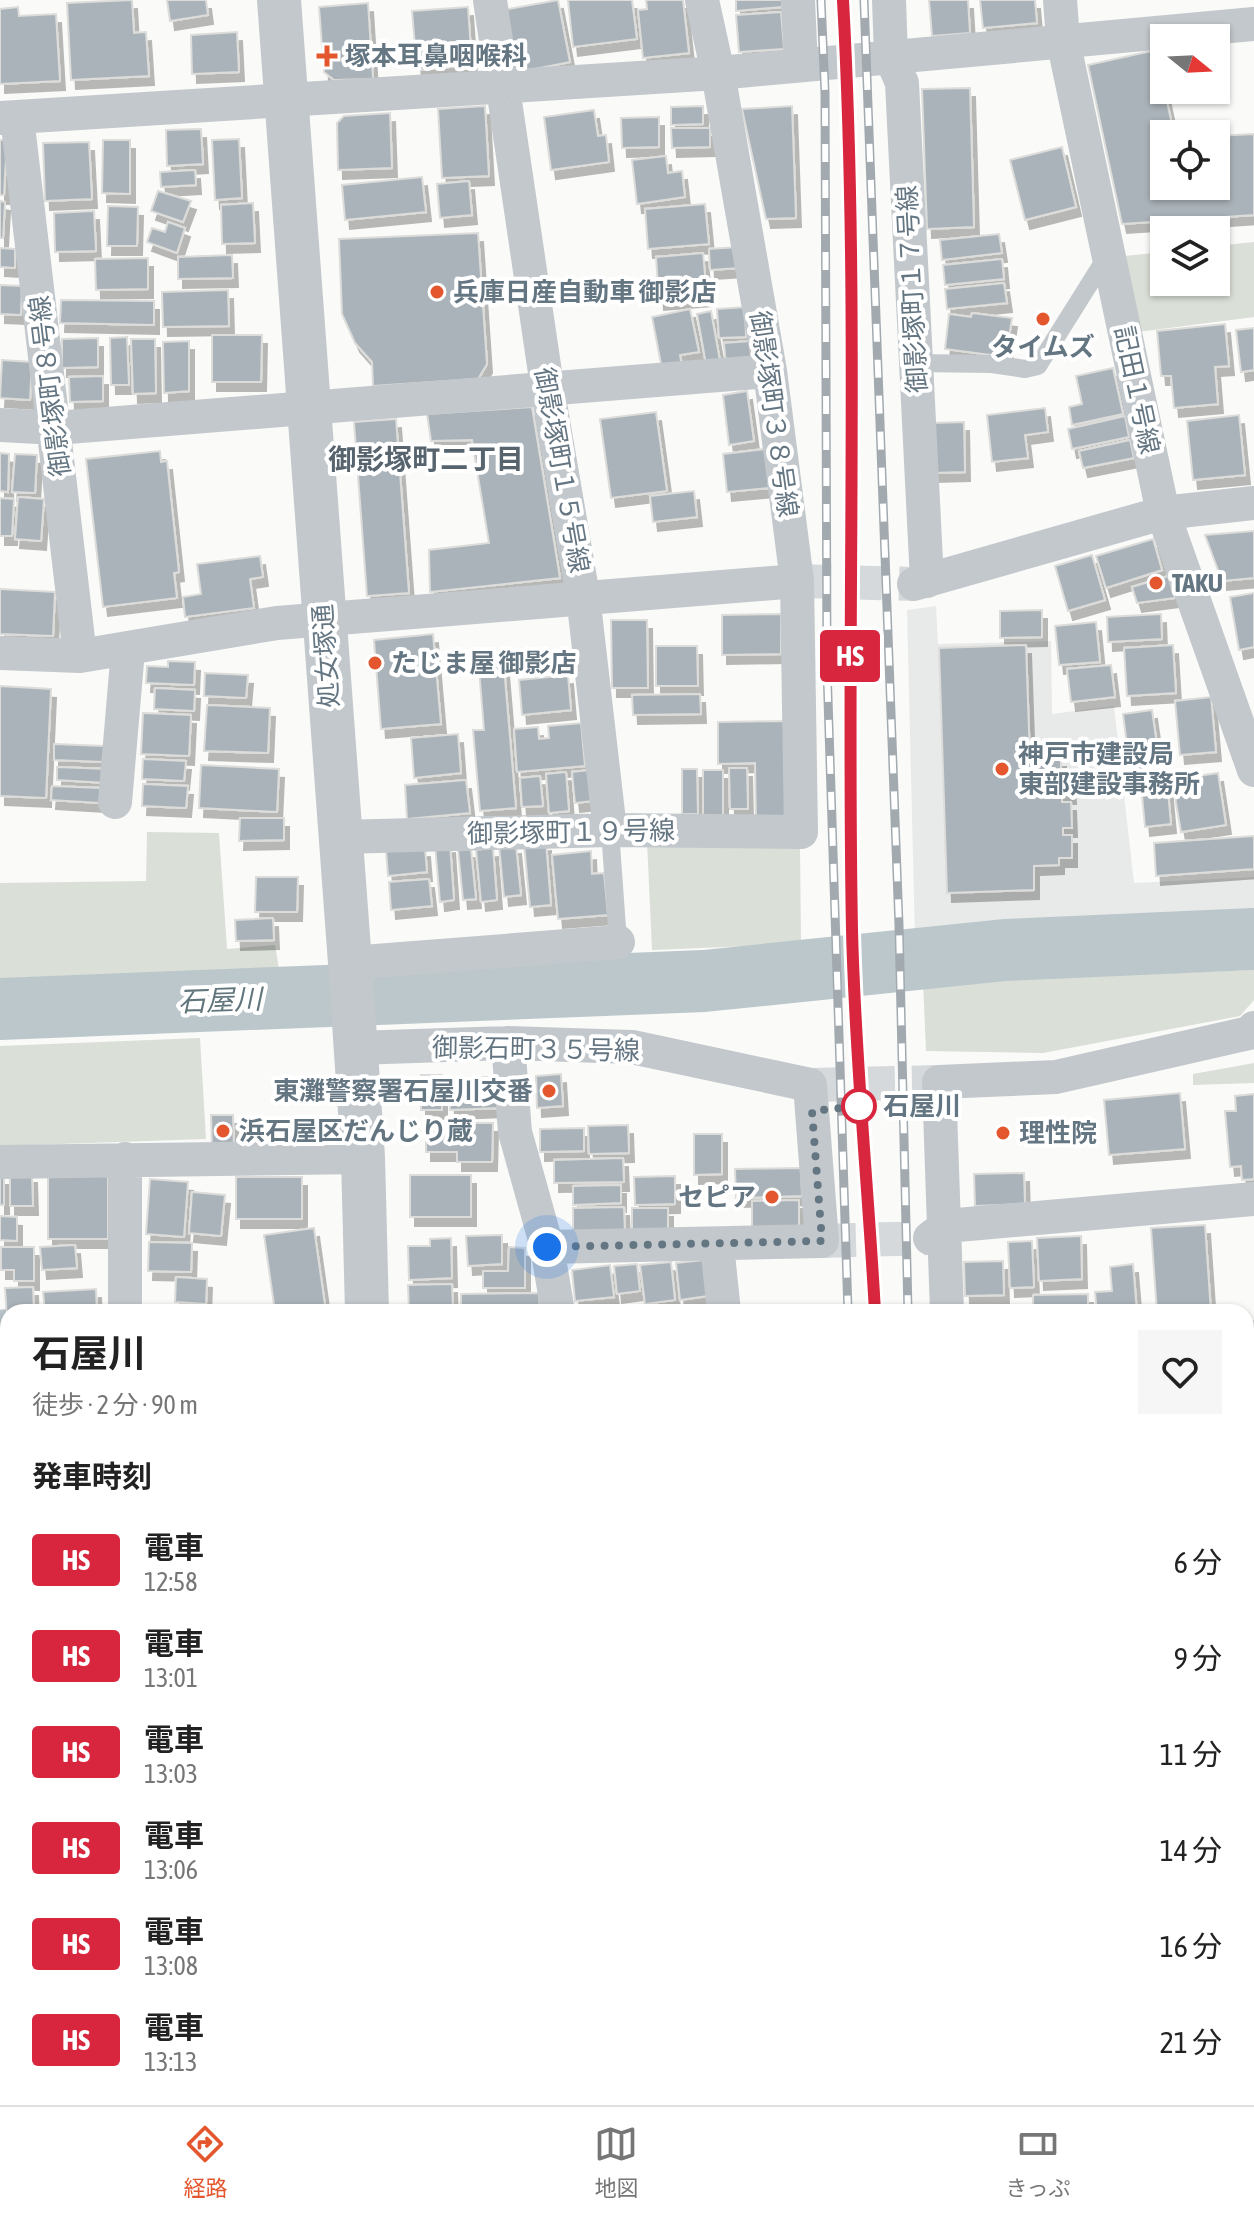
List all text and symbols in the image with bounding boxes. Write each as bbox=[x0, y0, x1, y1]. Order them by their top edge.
north arrow bbox=[1150, 24, 1230, 104]
map controls bbox=[1150, 24, 1230, 296]
place label: 塚本耳鼻咽喉科 bbox=[345, 41, 527, 71]
marker: 塚本耳鼻咽喉科 bbox=[316, 45, 338, 67]
button: locate bbox=[1150, 120, 1230, 200]
street label: 御影塚町１７号線 bbox=[892, 184, 932, 394]
button: layers bbox=[1150, 216, 1230, 296]
place label: 兵庫日産自動車 御影店 bbox=[453, 277, 717, 307]
marker: 兵庫日産自動車 御影店 bbox=[428, 283, 446, 301]
street label: 御影塚町８号線 bbox=[24, 294, 76, 478]
street label: 御影塚町３８号線 bbox=[745, 309, 803, 519]
marker: タイムズ bbox=[1034, 310, 1052, 328]
street label: 記田１号線 bbox=[1109, 323, 1165, 457]
place label: タイムズ bbox=[991, 332, 1095, 362]
street label: 御影塚町１５号線 bbox=[529, 365, 595, 575]
district label: 御影塚町二丁目 bbox=[328, 443, 524, 475]
place label: TAKU bbox=[1172, 568, 1223, 598]
marker: TAKU bbox=[1147, 574, 1165, 592]
street label: 処女塚通 bbox=[307, 603, 345, 709]
line badge: HS bbox=[814, 630, 886, 682]
text: HS bbox=[836, 640, 864, 672]
place label: たじま屋 御影店 bbox=[391, 648, 577, 678]
marker: たじま屋 御影店 bbox=[366, 654, 384, 672]
place label: 神戸市建設局 東部建設事務所 bbox=[1018, 739, 1200, 799]
marker: 神戸市建設局 東部建設事務所 bbox=[993, 760, 1011, 778]
street label: 御影塚町１９号線 bbox=[467, 815, 675, 849]
water label: 石屋川 bbox=[177, 982, 266, 1017]
street label: 御影石町３５号線 bbox=[432, 1032, 640, 1066]
place label: 東灘警察署石屋川交番 bbox=[273, 1076, 533, 1106]
marker: 東灘警察署石屋川交番 bbox=[540, 1082, 558, 1100]
marker: 石屋川 bbox=[842, 1089, 876, 1123]
place label: 石屋川 bbox=[883, 1091, 961, 1121]
place label: 浜石屋区だんじり蔵 bbox=[239, 1116, 473, 1146]
place label: 理性院 bbox=[1019, 1118, 1097, 1148]
marker: 浜石屋区だんじり蔵 bbox=[214, 1122, 232, 1140]
marker: 理性院 bbox=[994, 1124, 1012, 1142]
place label: セピア bbox=[678, 1182, 756, 1212]
marker: セピア bbox=[763, 1188, 781, 1206]
your location bbox=[527, 1227, 567, 1267]
button: heart bbox=[1138, 1330, 1222, 1414]
text: 石屋川 bbox=[32, 1332, 146, 1375]
text: 徒歩 · 2 分 · 90 m bbox=[32, 1390, 198, 1420]
text: 発車時刻 bbox=[32, 1459, 152, 1493]
text: 電車 bbox=[144, 1530, 204, 1564]
text: HS bbox=[62, 1544, 90, 1576]
text: 6 分 bbox=[1174, 1545, 1222, 1579]
text: 12:58 bbox=[144, 1567, 198, 1597]
text: 電車 bbox=[144, 1626, 204, 1660]
text: HS bbox=[62, 1640, 90, 1672]
text: 9 分 bbox=[1174, 1641, 1222, 1675]
text: 13:01 bbox=[144, 1663, 198, 1693]
text: 電車 bbox=[144, 1722, 204, 1756]
text: HS bbox=[62, 1736, 90, 1768]
text: 11 分 bbox=[1160, 1737, 1222, 1771]
text: 13:03 bbox=[144, 1759, 198, 1789]
text: 電車 bbox=[144, 1818, 204, 1852]
text: HS bbox=[62, 1832, 90, 1864]
text: 14 分 bbox=[1160, 1833, 1222, 1867]
text: 13:06 bbox=[144, 1855, 198, 1885]
text: 電車 bbox=[144, 1914, 204, 1948]
text: HS bbox=[62, 1928, 90, 1960]
text: 16 分 bbox=[1160, 1929, 1222, 1963]
text: 13:08 bbox=[144, 1951, 198, 1981]
text: 電車 bbox=[144, 2010, 204, 2044]
text: HS bbox=[62, 2024, 90, 2056]
text: 21 分 bbox=[1160, 2025, 1222, 2059]
text: 13:13 bbox=[144, 2047, 198, 2077]
tab: 経路 bbox=[183, 2122, 227, 2202]
tab: 地図 bbox=[594, 2122, 638, 2202]
tab: きっぷ bbox=[1005, 2122, 1071, 2202]

